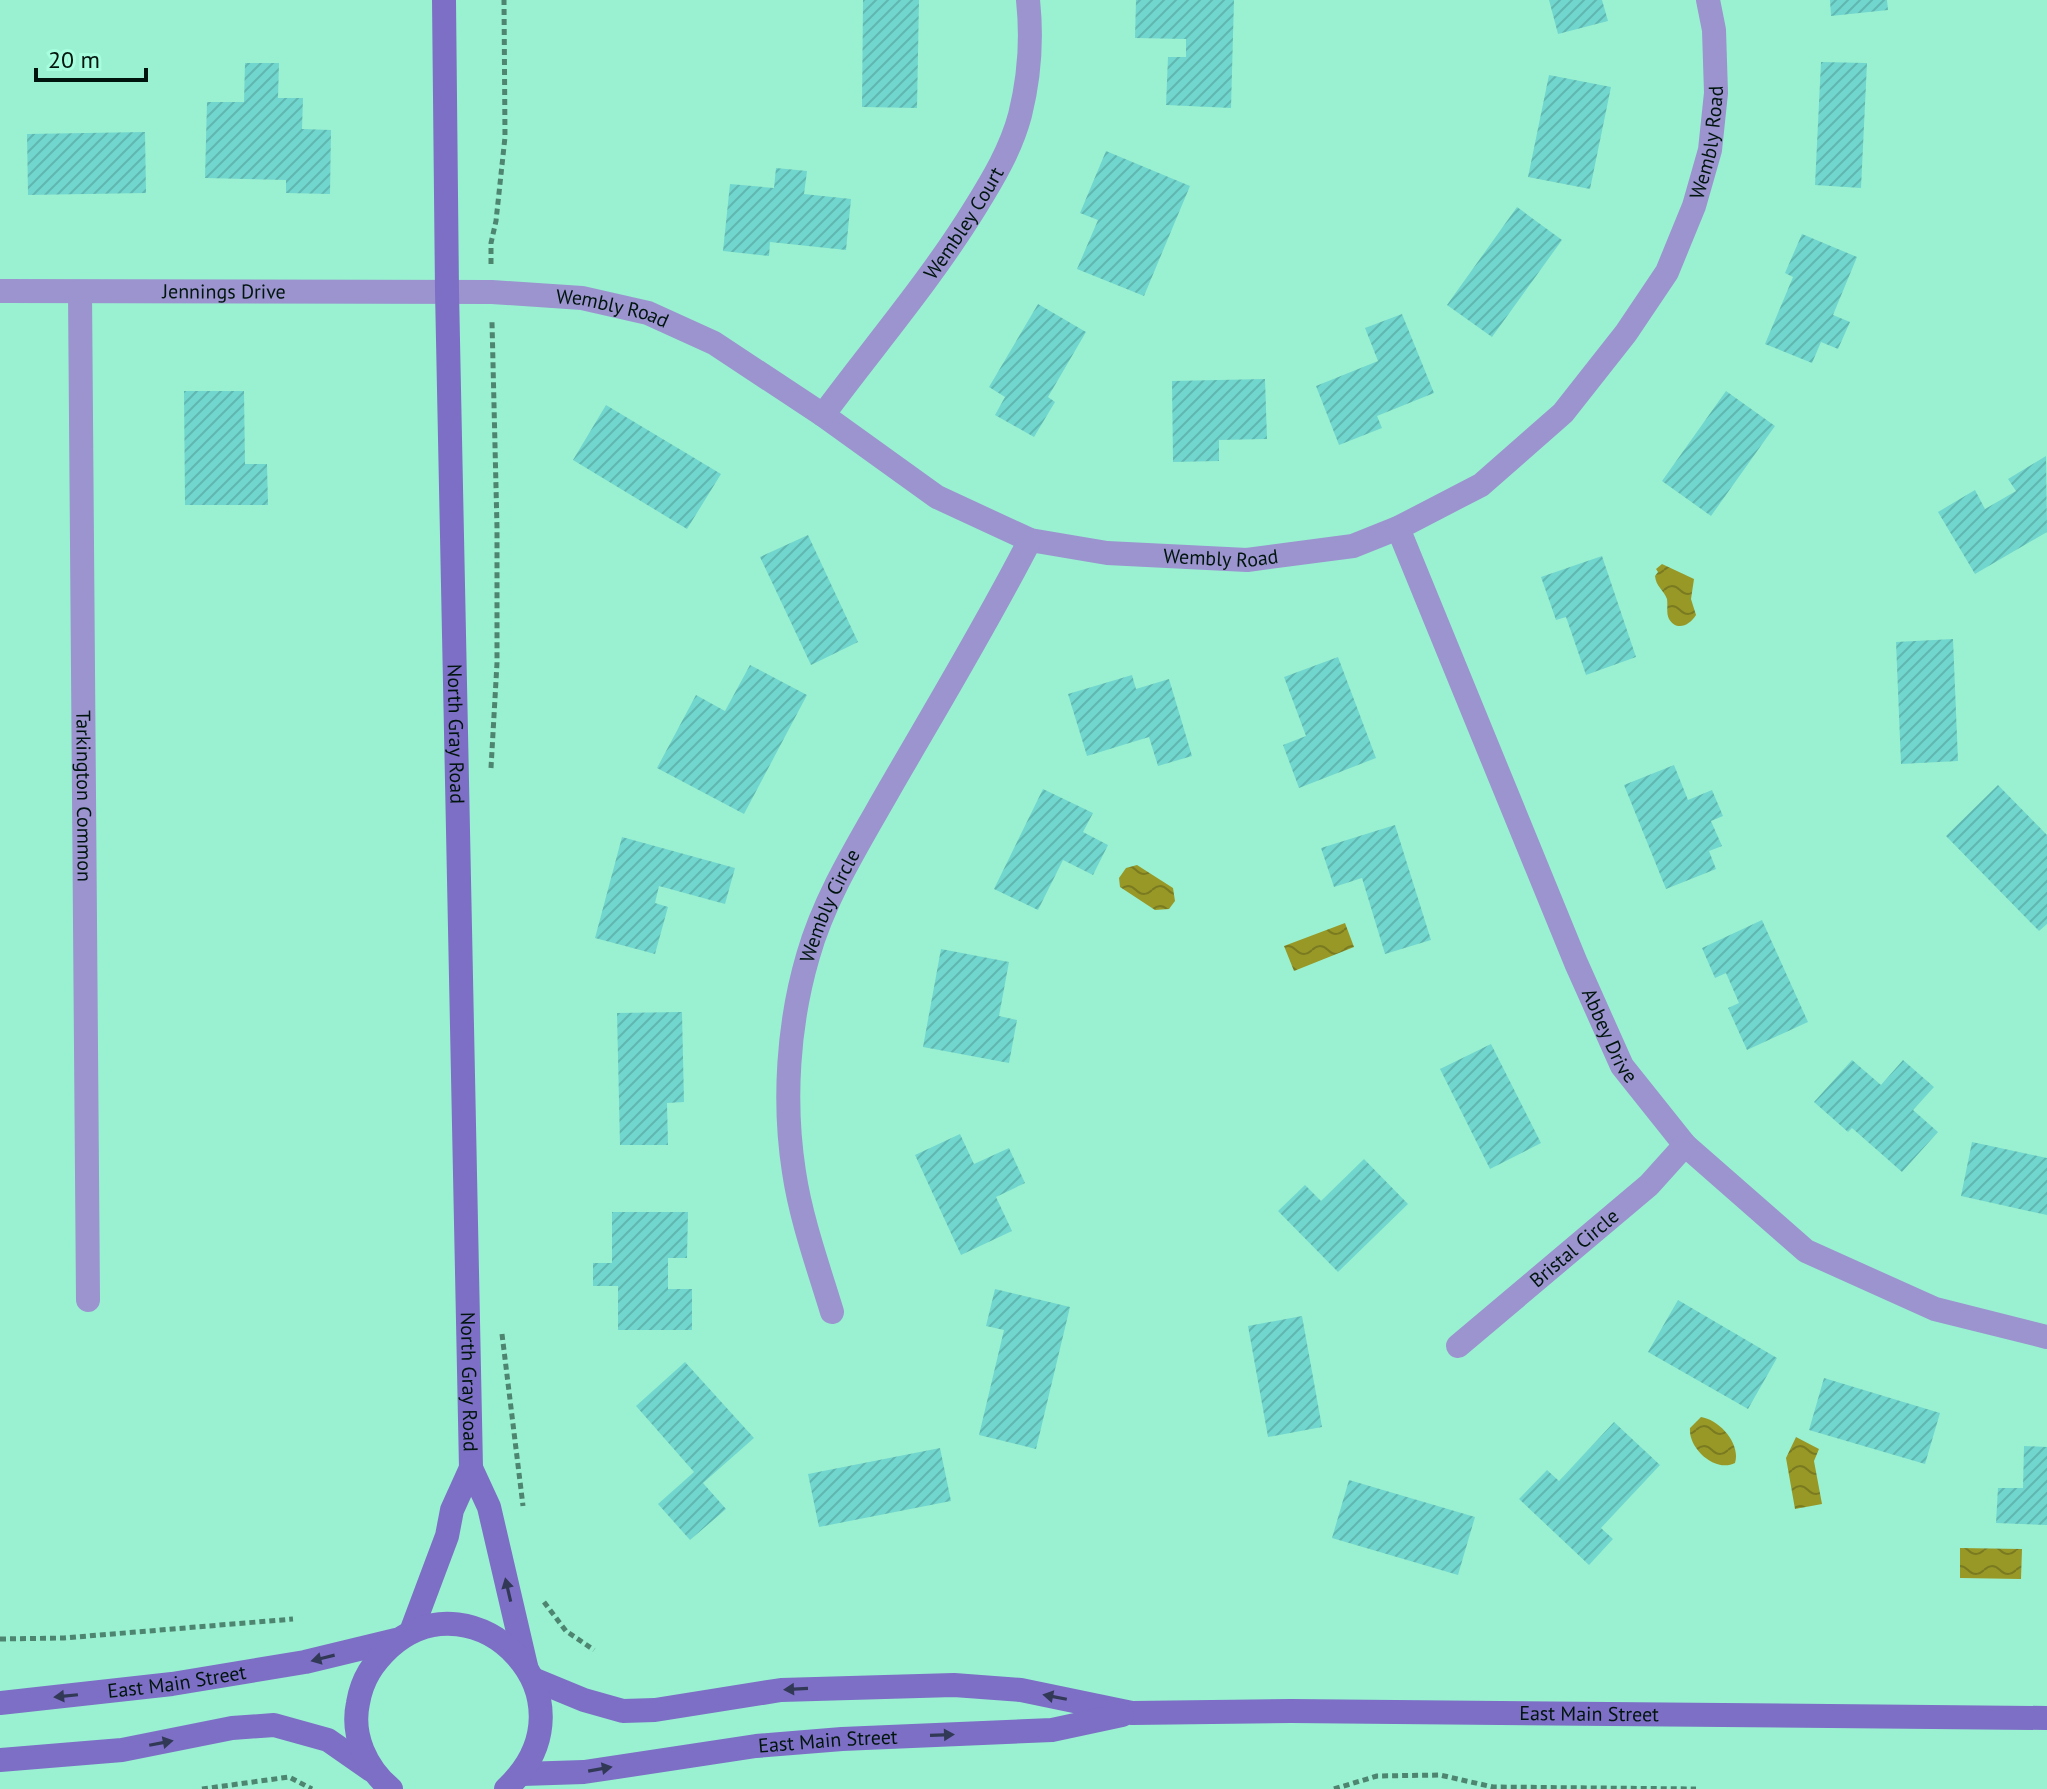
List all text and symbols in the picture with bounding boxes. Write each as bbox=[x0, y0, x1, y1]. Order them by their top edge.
scale bar bbox=[36, 32, 146, 82]
text: 20 m bbox=[48, 44, 100, 75]
street label: Wembly Road bbox=[1684, 85, 1729, 202]
street label: Wembley Court bbox=[918, 162, 1010, 285]
street label: Jennings Drive bbox=[161, 278, 286, 305]
street label: Wembly Road bbox=[555, 283, 673, 334]
street label: Wembly Road bbox=[1163, 543, 1280, 573]
street label: North Gray Road bbox=[442, 664, 470, 804]
street label: Tarkington Common bbox=[70, 710, 98, 882]
street label: Wembly Circle bbox=[794, 844, 866, 965]
street label: Abbey Drive bbox=[1576, 984, 1643, 1088]
street label: Bristal Circle bbox=[1524, 1203, 1624, 1293]
street label: North Gray Road bbox=[455, 1312, 484, 1452]
one-way arrow bbox=[502, 1578, 514, 1603]
one-way arrow bbox=[310, 1652, 335, 1664]
street label: East Main Street bbox=[106, 1659, 248, 1704]
one-way arrow bbox=[783, 1683, 808, 1696]
one-way arrow bbox=[53, 1690, 78, 1703]
one-way arrow bbox=[1043, 1691, 1068, 1703]
street label: East Main Street bbox=[1519, 1700, 1659, 1727]
street label: East Main Street bbox=[757, 1724, 898, 1759]
one-way arrow bbox=[930, 1728, 955, 1741]
one-way arrow bbox=[149, 1736, 174, 1748]
one-way arrow bbox=[588, 1763, 613, 1775]

